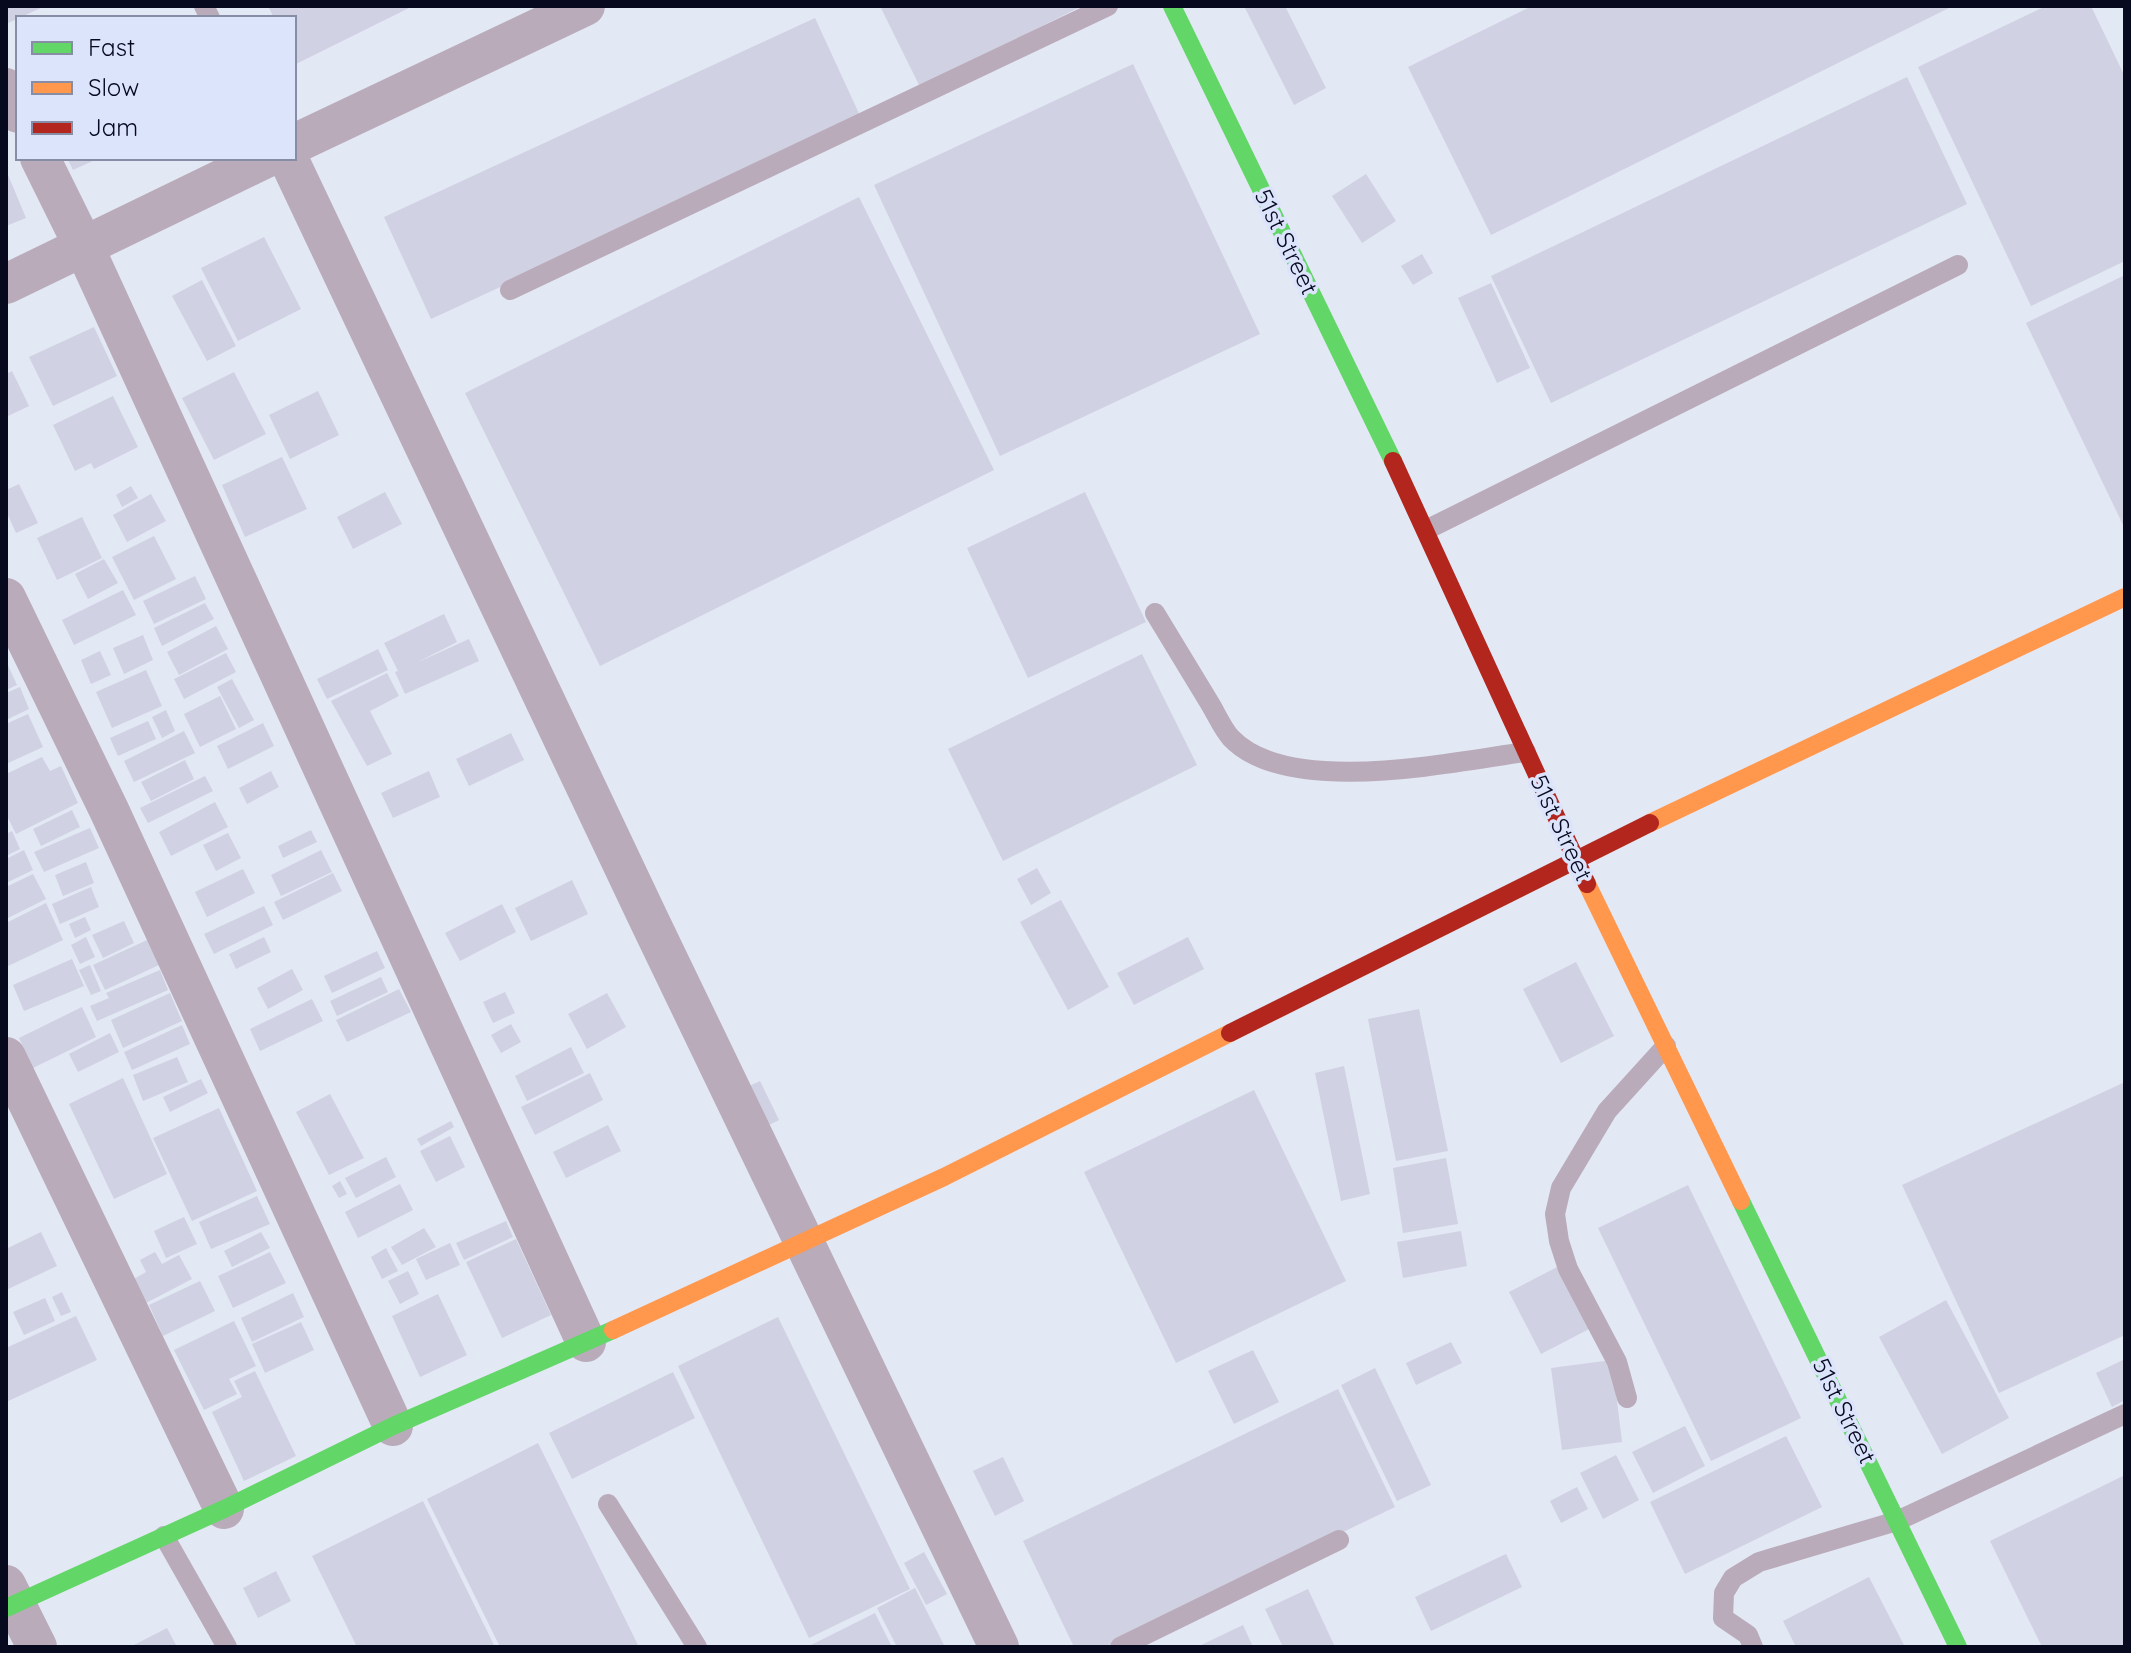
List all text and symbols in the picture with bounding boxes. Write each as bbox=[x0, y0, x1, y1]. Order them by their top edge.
legend bbox=[16, 16, 296, 160]
text: Fast bbox=[88, 32, 135, 62]
text: Slow bbox=[88, 72, 139, 102]
text: Jam bbox=[88, 112, 138, 142]
street label: 51st Street bbox=[1249, 184, 1325, 299]
street label: 51st Street bbox=[1524, 770, 1599, 885]
street label: 51st Street bbox=[1807, 1353, 1883, 1468]

